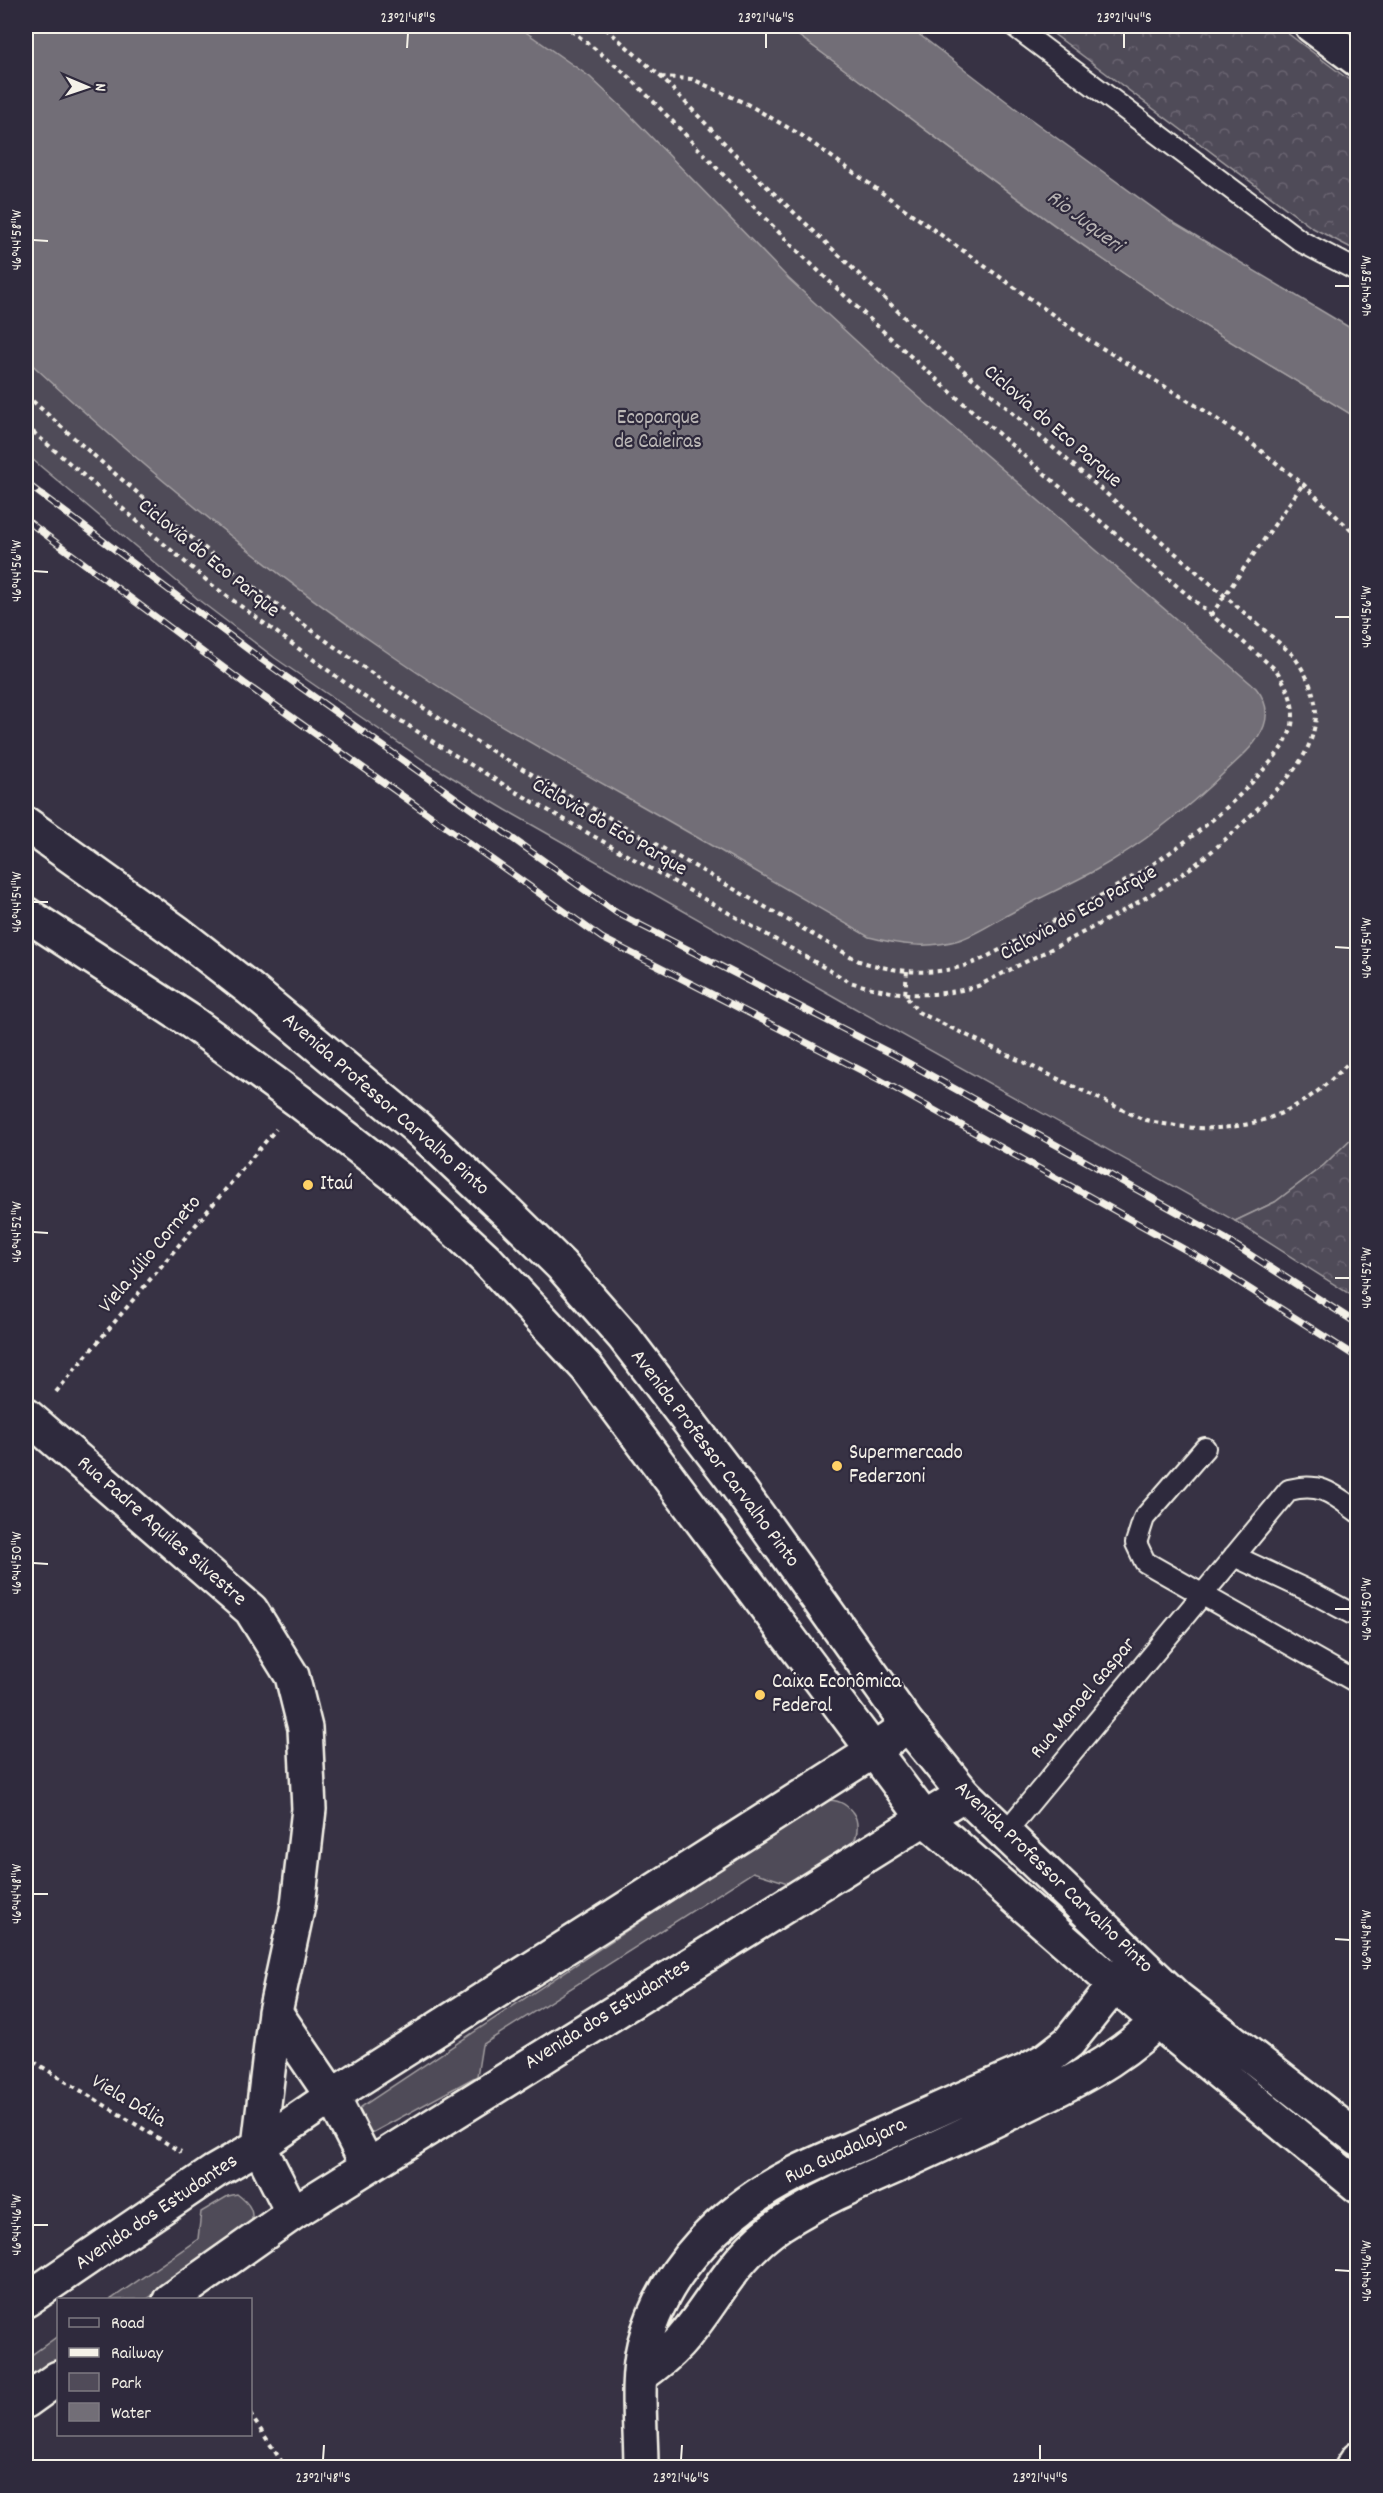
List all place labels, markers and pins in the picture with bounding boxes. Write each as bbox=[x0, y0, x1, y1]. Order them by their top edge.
place label: Itaú bbox=[320, 1170, 353, 1200]
marker: Itaú bbox=[301, 1178, 315, 1192]
place label: Supermercado Federzoni bbox=[849, 1439, 963, 1493]
marker: Supermercado Federzoni bbox=[830, 1459, 844, 1473]
place label: Caixa Econômica Federal bbox=[772, 1668, 903, 1722]
marker: Caixa Econômica Federal bbox=[753, 1688, 767, 1702]

